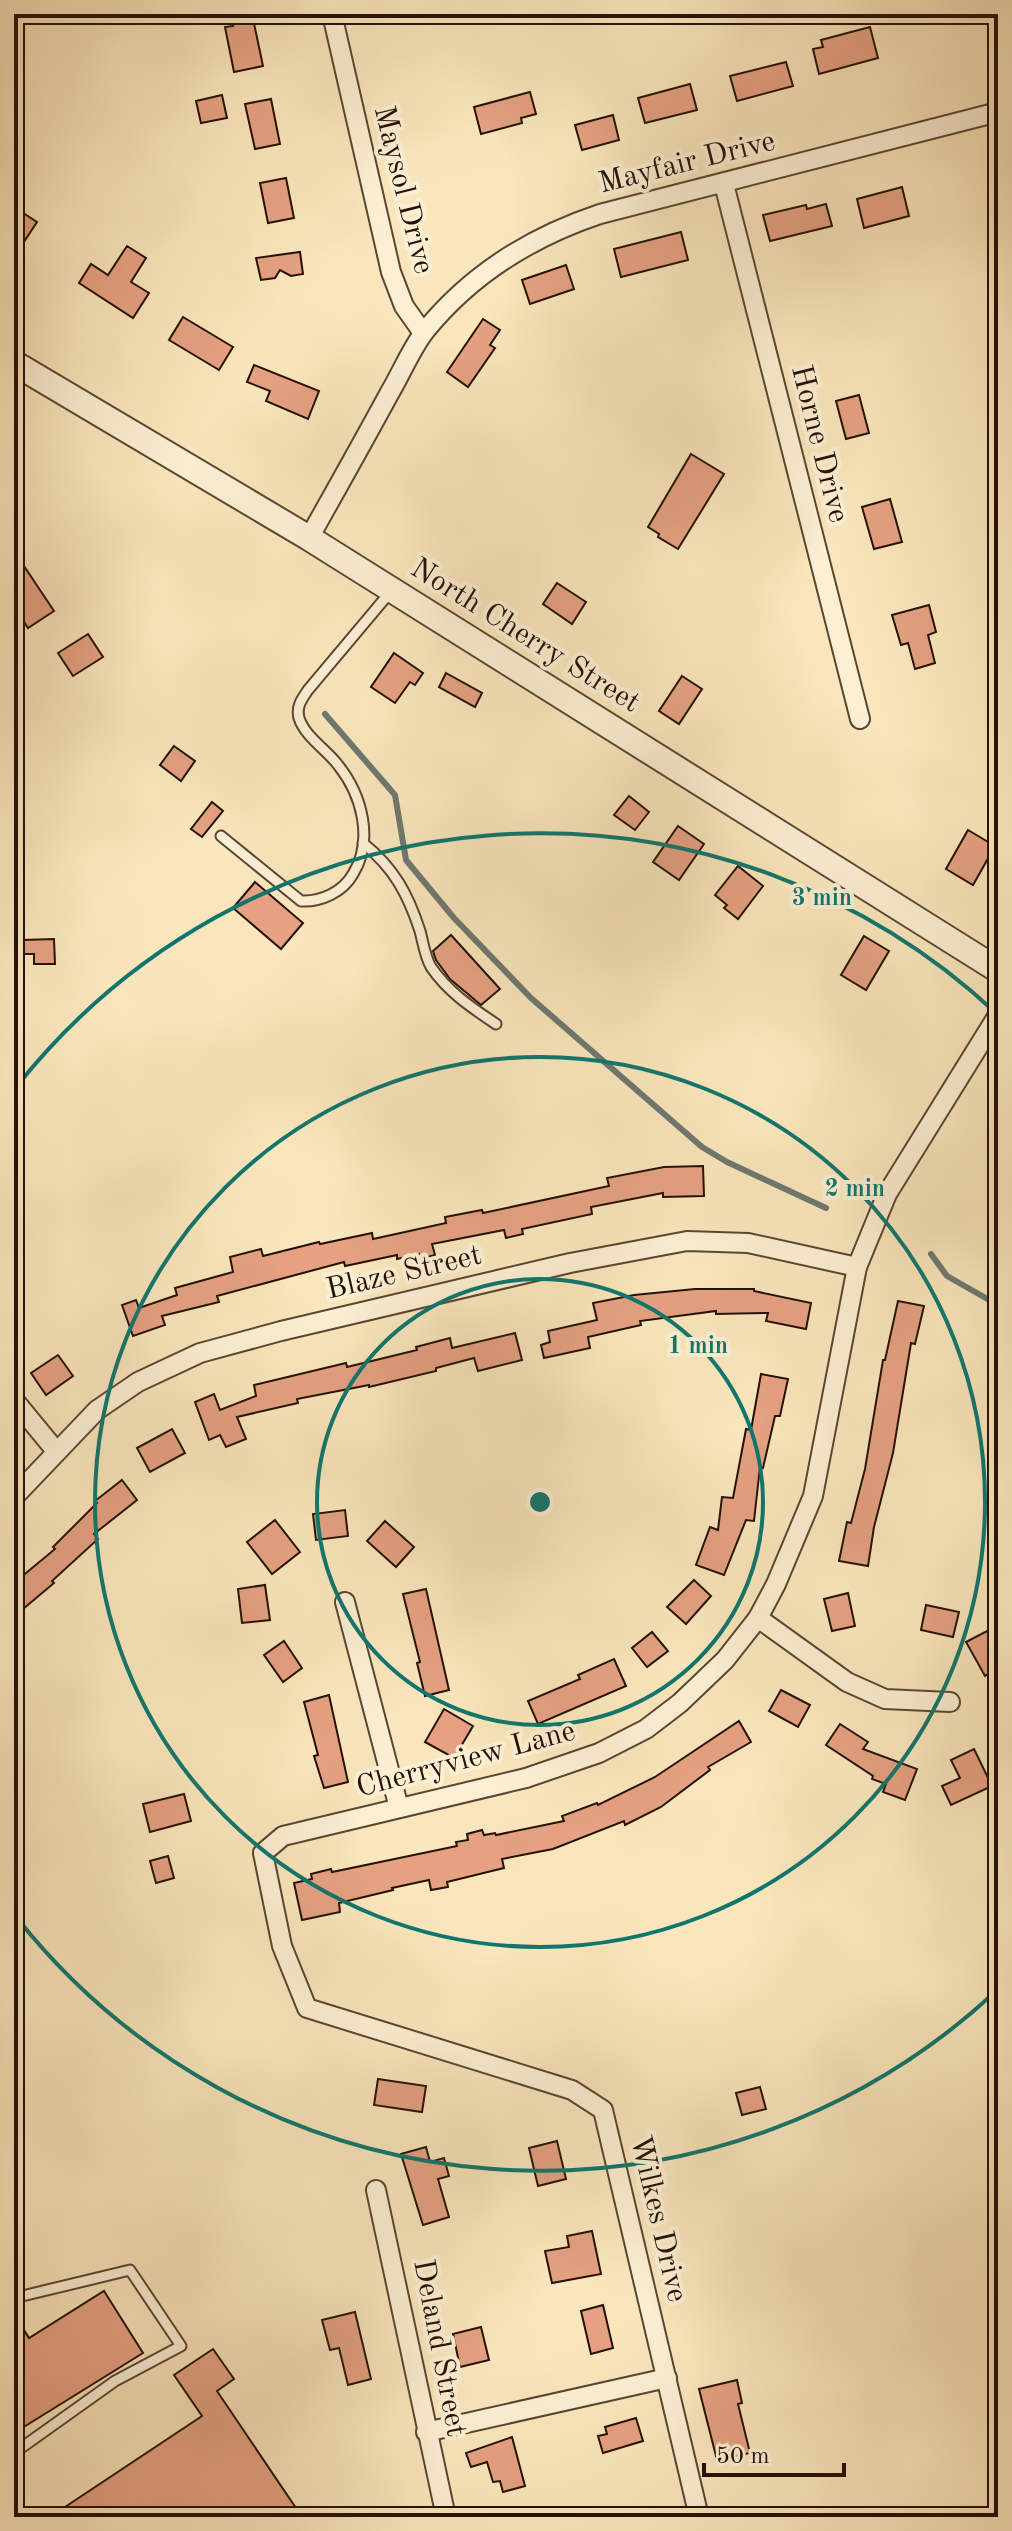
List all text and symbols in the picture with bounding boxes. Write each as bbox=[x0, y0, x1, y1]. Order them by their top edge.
street label: Maysol Drive bbox=[368, 103, 438, 277]
street label: Mayfair Drive bbox=[596, 127, 778, 199]
street label: Horne Drive bbox=[785, 362, 853, 526]
street label: North Cherry Street bbox=[405, 553, 645, 719]
text: 3 min bbox=[792, 887, 852, 911]
text: 2 min bbox=[825, 1178, 885, 1202]
street label: Blaze Street bbox=[323, 1241, 485, 1305]
text: 1 min bbox=[668, 1335, 728, 1359]
centre of rings bbox=[526, 1488, 554, 1516]
street label: Cherryview Lane bbox=[353, 1716, 579, 1804]
street label: Wilkes Drive bbox=[624, 2133, 692, 2305]
street label: Deland Street bbox=[407, 2257, 471, 2439]
scale bar bbox=[704, 2427, 844, 2477]
text: 50 m bbox=[716, 2445, 770, 2469]

